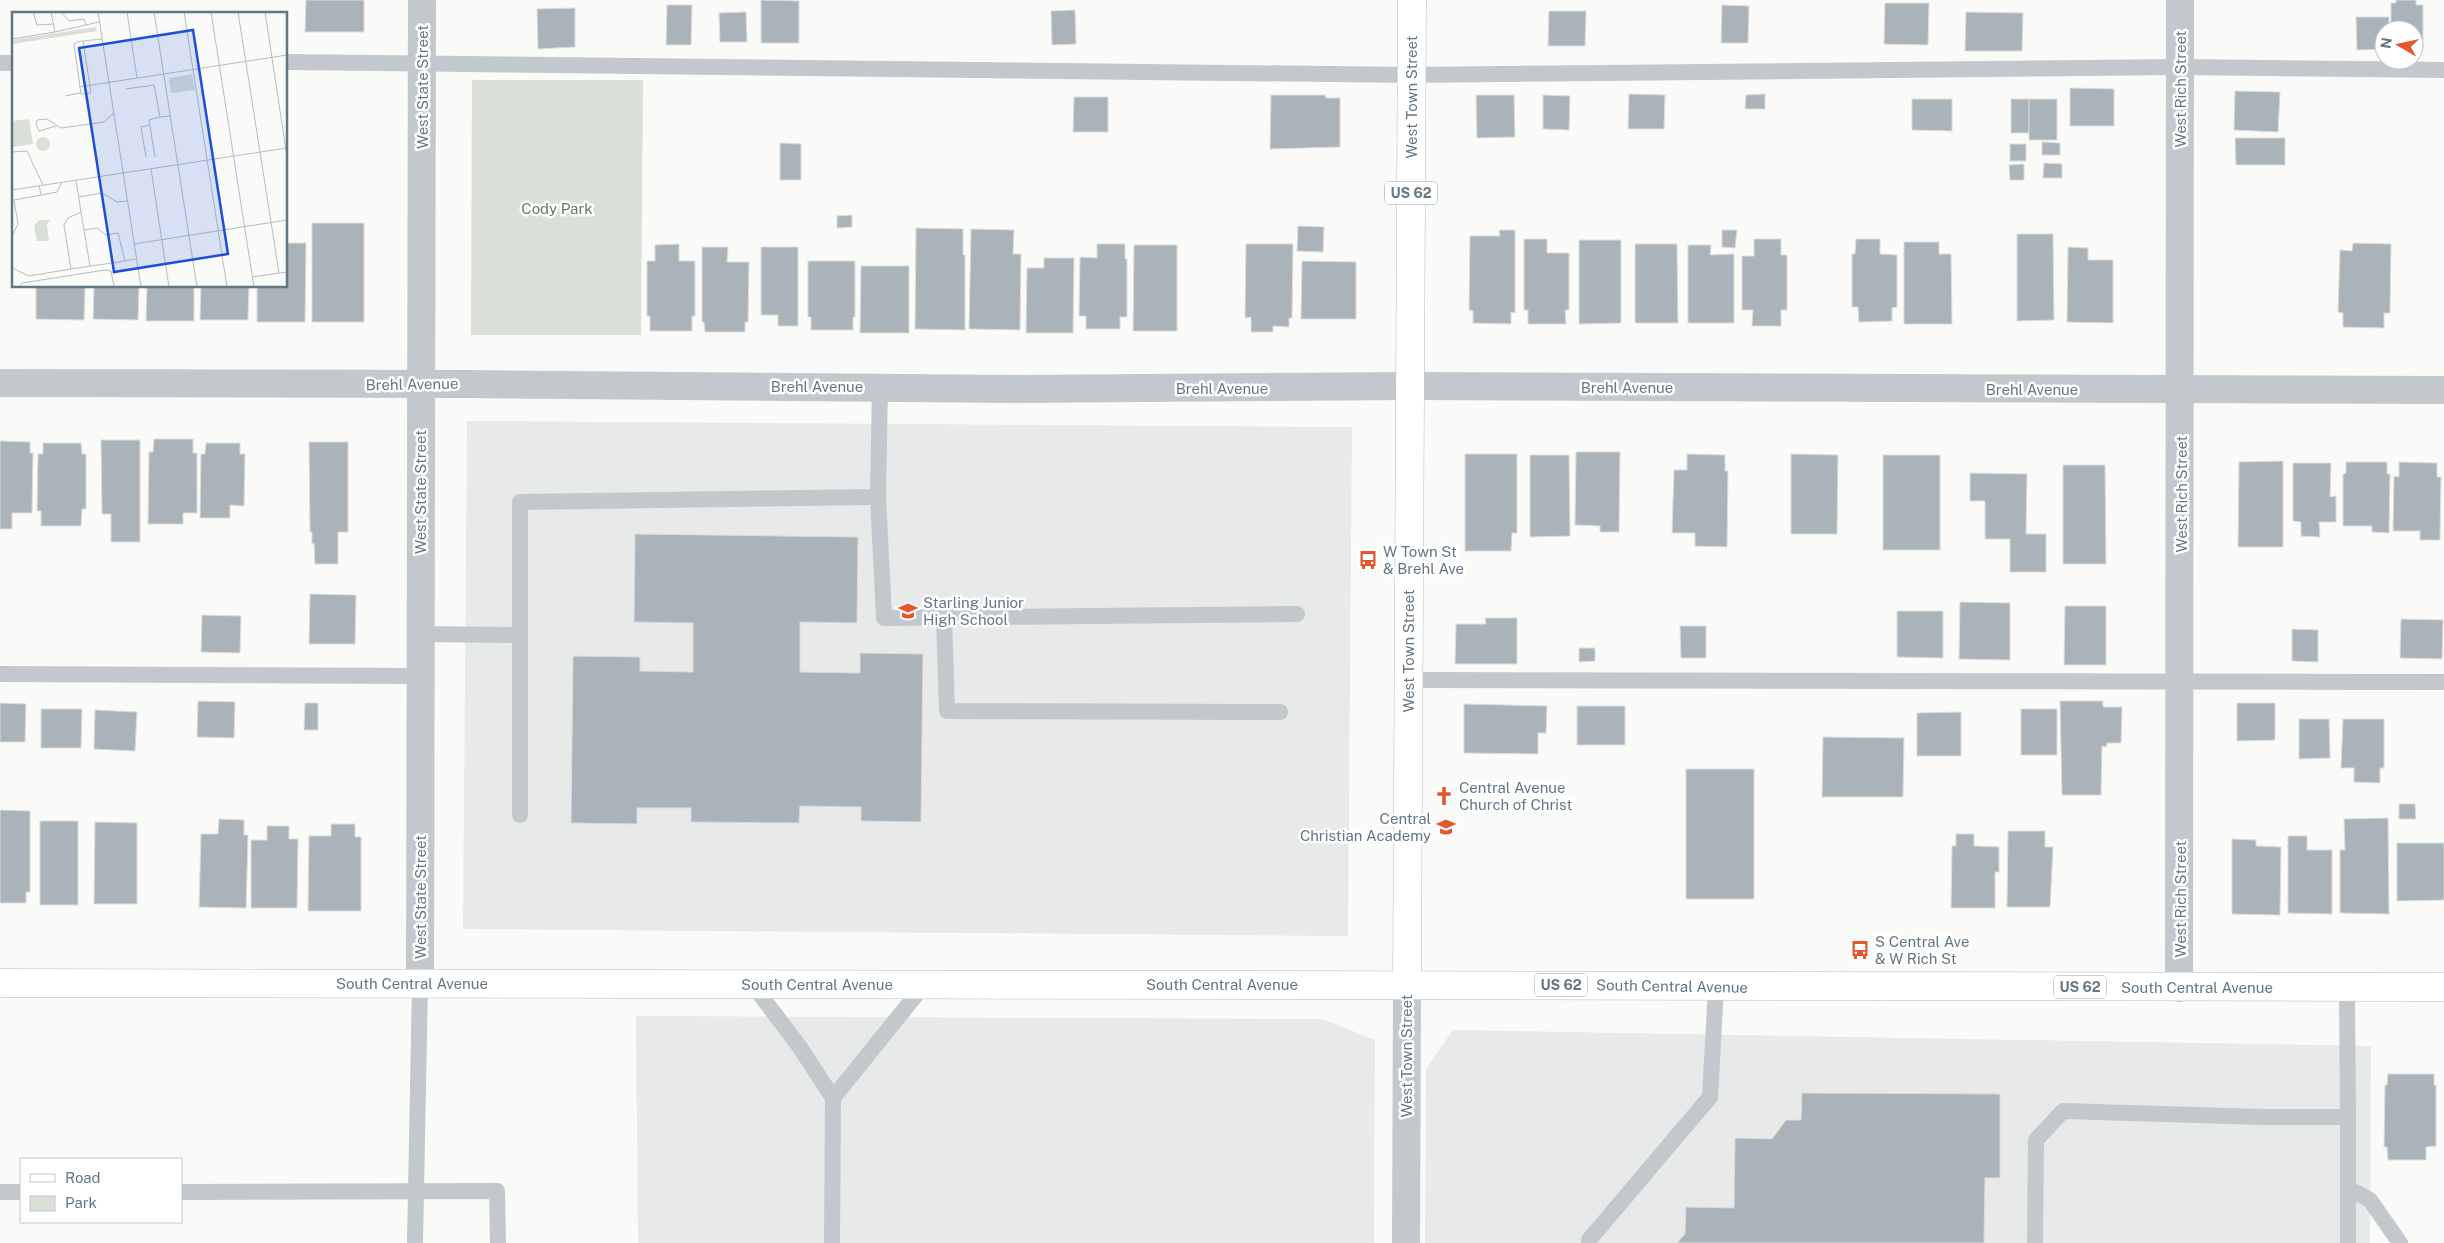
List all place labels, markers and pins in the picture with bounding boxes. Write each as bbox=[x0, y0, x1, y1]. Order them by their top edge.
place label: W Town St & Brehl Ave bbox=[1383, 543, 1464, 577]
bus stop icon: W Town St & Brehl Ave bbox=[1357, 549, 1379, 571]
place label: Starling Junior High School bbox=[923, 594, 1024, 628]
school or university icon: Starling Junior High School bbox=[897, 600, 919, 622]
place label: Central Avenue Church of Christ bbox=[1459, 779, 1572, 813]
church icon: Central Avenue Church of Christ bbox=[1433, 785, 1455, 807]
place label: Central Christian Academy bbox=[1300, 810, 1431, 844]
school or university icon: Central Christian Academy bbox=[1435, 816, 1457, 838]
place label: S Central Ave & W Rich St bbox=[1875, 933, 1969, 967]
bus stop icon: S Central Ave & W Rich St bbox=[1849, 939, 1871, 961]

